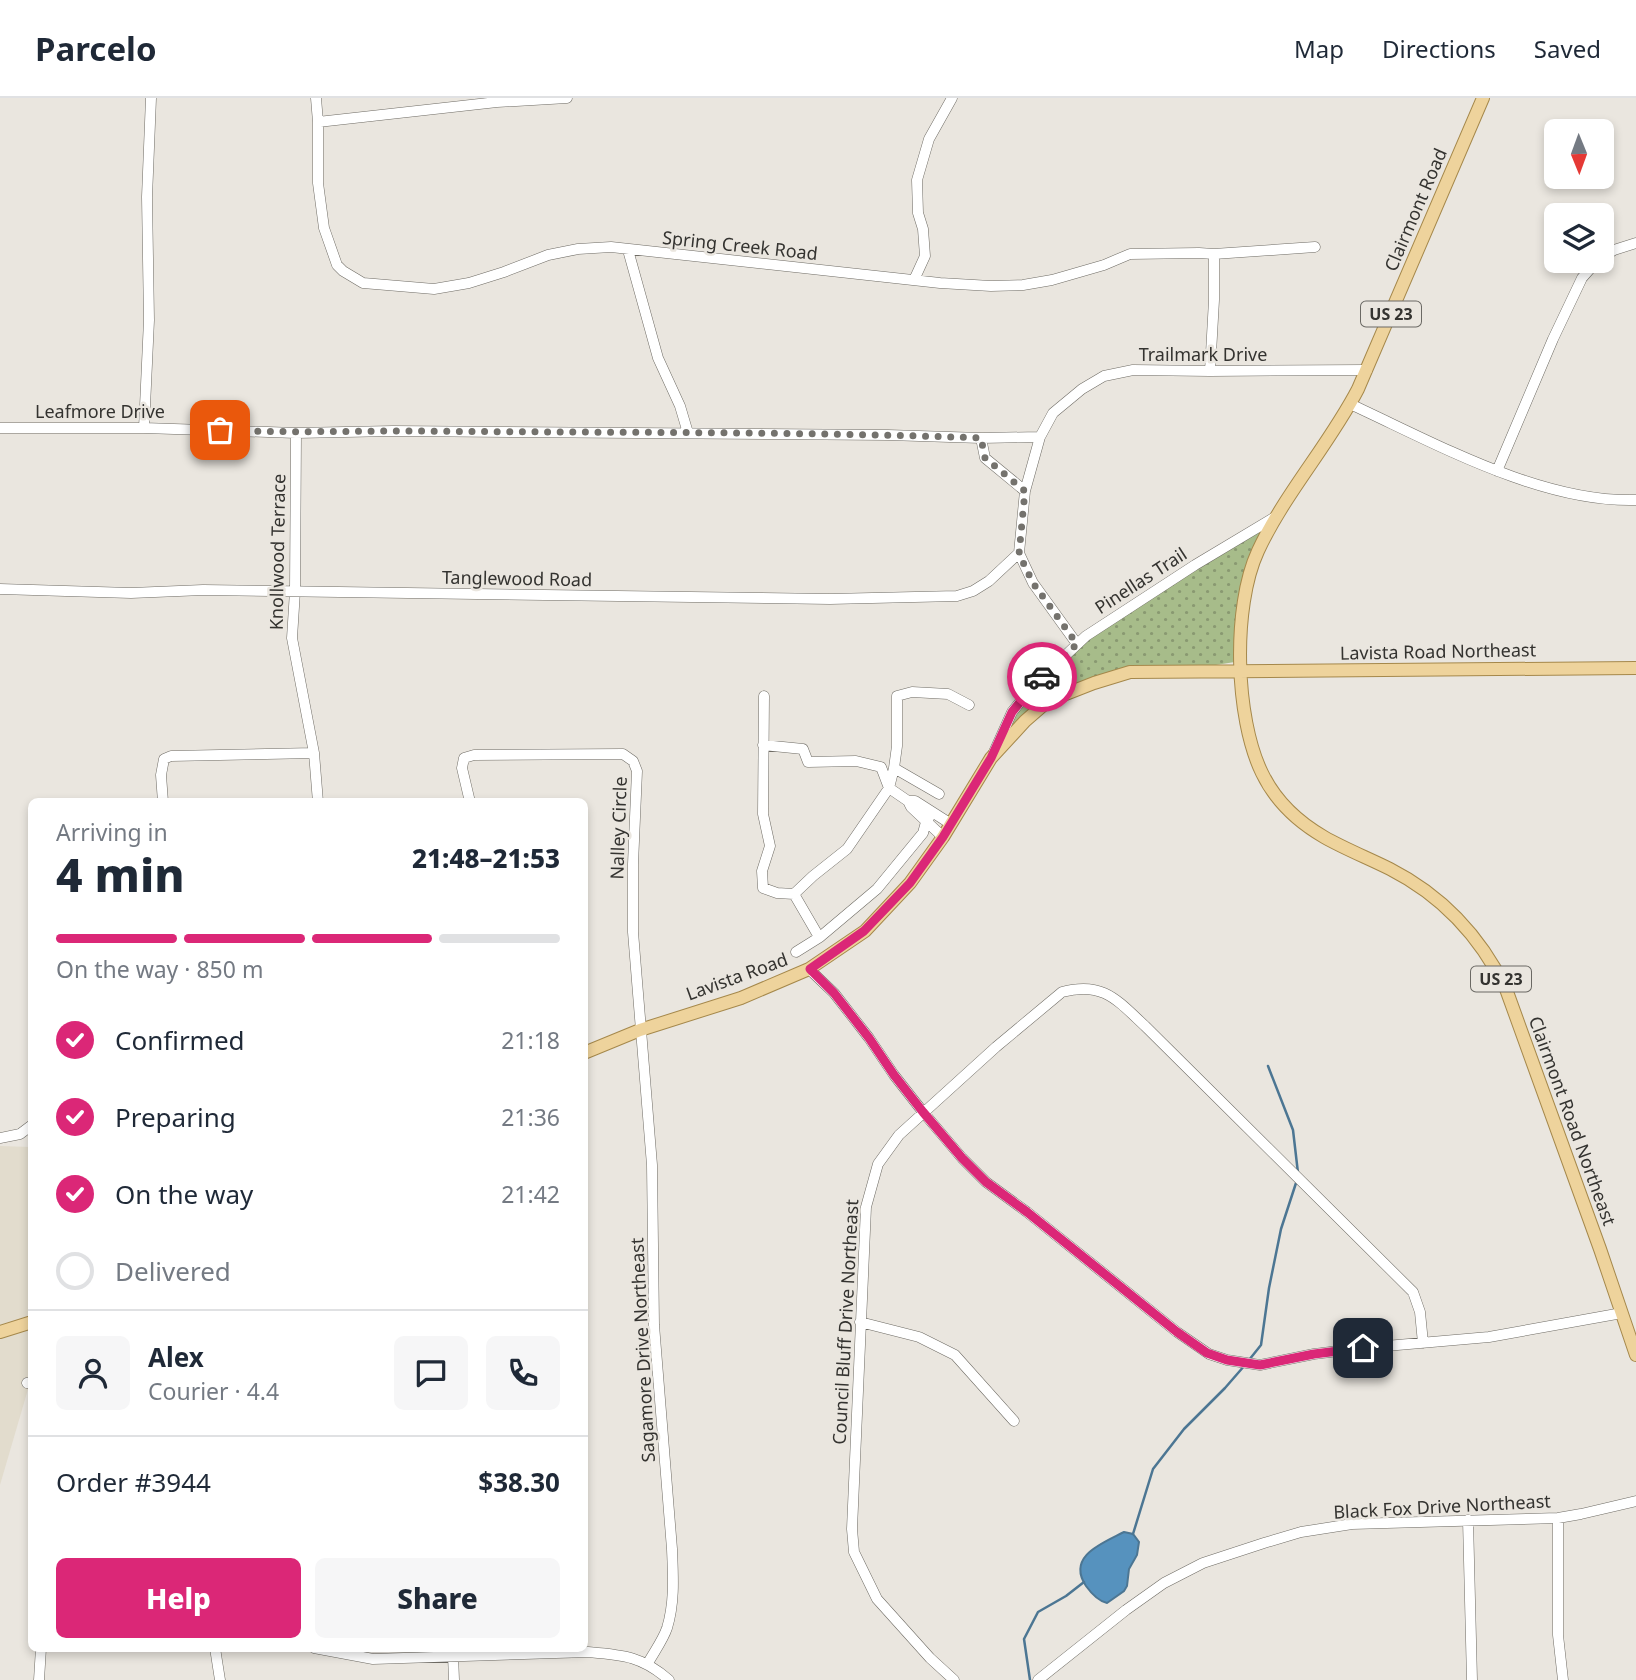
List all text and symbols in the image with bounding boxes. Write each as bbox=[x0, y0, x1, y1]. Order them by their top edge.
text: Parcelo bbox=[35, 26, 157, 71]
text: Map bbox=[1294, 32, 1344, 65]
text: Directions bbox=[1382, 32, 1496, 65]
text: Saved bbox=[1534, 32, 1601, 65]
north arrow bbox=[1544, 119, 1614, 189]
map controls bbox=[1544, 119, 1614, 273]
street label: Clairmont Road bbox=[1378, 144, 1452, 275]
button: layers bbox=[1544, 203, 1614, 273]
street label: Spring Creek Road bbox=[661, 225, 819, 265]
road number: US 23 bbox=[1361, 302, 1421, 327]
street label: Trailmark Drive bbox=[1139, 342, 1267, 366]
street label: Leafmore Drive bbox=[35, 399, 165, 423]
pin bbox=[190, 400, 250, 460]
icon: bag bbox=[201, 411, 239, 449]
street label: Knollwood Terrace bbox=[264, 474, 290, 630]
street label: Pinellas Trail bbox=[1090, 541, 1191, 619]
street label: Tanglewood Road bbox=[442, 565, 592, 591]
street label: Lavista Road Northeast bbox=[1340, 637, 1537, 665]
courier bbox=[1007, 642, 1077, 712]
icon: car bbox=[1023, 658, 1061, 696]
street label: Nalley Circle bbox=[604, 776, 632, 880]
text: Arriving in bbox=[56, 816, 168, 848]
text: 21:48–21:53 bbox=[412, 840, 560, 876]
text: 4 min bbox=[56, 843, 185, 905]
street label: Lavista Road bbox=[683, 947, 791, 1006]
text: On the way · 850 m bbox=[56, 953, 263, 985]
road number: US 23 bbox=[1471, 966, 1531, 992]
street label: Clairmont Road Northeast bbox=[1524, 1013, 1622, 1229]
icon: check bbox=[56, 1021, 94, 1059]
text: Confirmed bbox=[115, 1022, 245, 1058]
text: 21:18 bbox=[501, 1024, 560, 1056]
icon: check bbox=[56, 1098, 94, 1136]
text: Preparing bbox=[115, 1099, 236, 1135]
text: 21:36 bbox=[501, 1101, 560, 1133]
icon: check bbox=[56, 1175, 94, 1213]
text: On the way bbox=[115, 1176, 253, 1212]
text: 21:42 bbox=[501, 1178, 560, 1210]
street label: Council Bluff Drive Northeast bbox=[827, 1198, 863, 1445]
street label: Sagamore Drive Northeast bbox=[624, 1237, 660, 1463]
text: Delivered bbox=[115, 1253, 231, 1289]
pin bbox=[1333, 1318, 1393, 1378]
icon: home bbox=[1344, 1329, 1382, 1367]
button: person bbox=[56, 1336, 130, 1410]
button: chat bbox=[394, 1336, 468, 1410]
button: phone bbox=[486, 1336, 560, 1410]
text: Alex bbox=[148, 1339, 204, 1375]
text: Courier · 4.4 bbox=[148, 1375, 279, 1407]
text: Order #3944 bbox=[56, 1464, 211, 1500]
text: $38.30 bbox=[478, 1464, 560, 1500]
street label: Black Fox Drive Northeast bbox=[1333, 1488, 1552, 1524]
button: Help bbox=[56, 1558, 301, 1638]
button: Share bbox=[315, 1558, 560, 1638]

